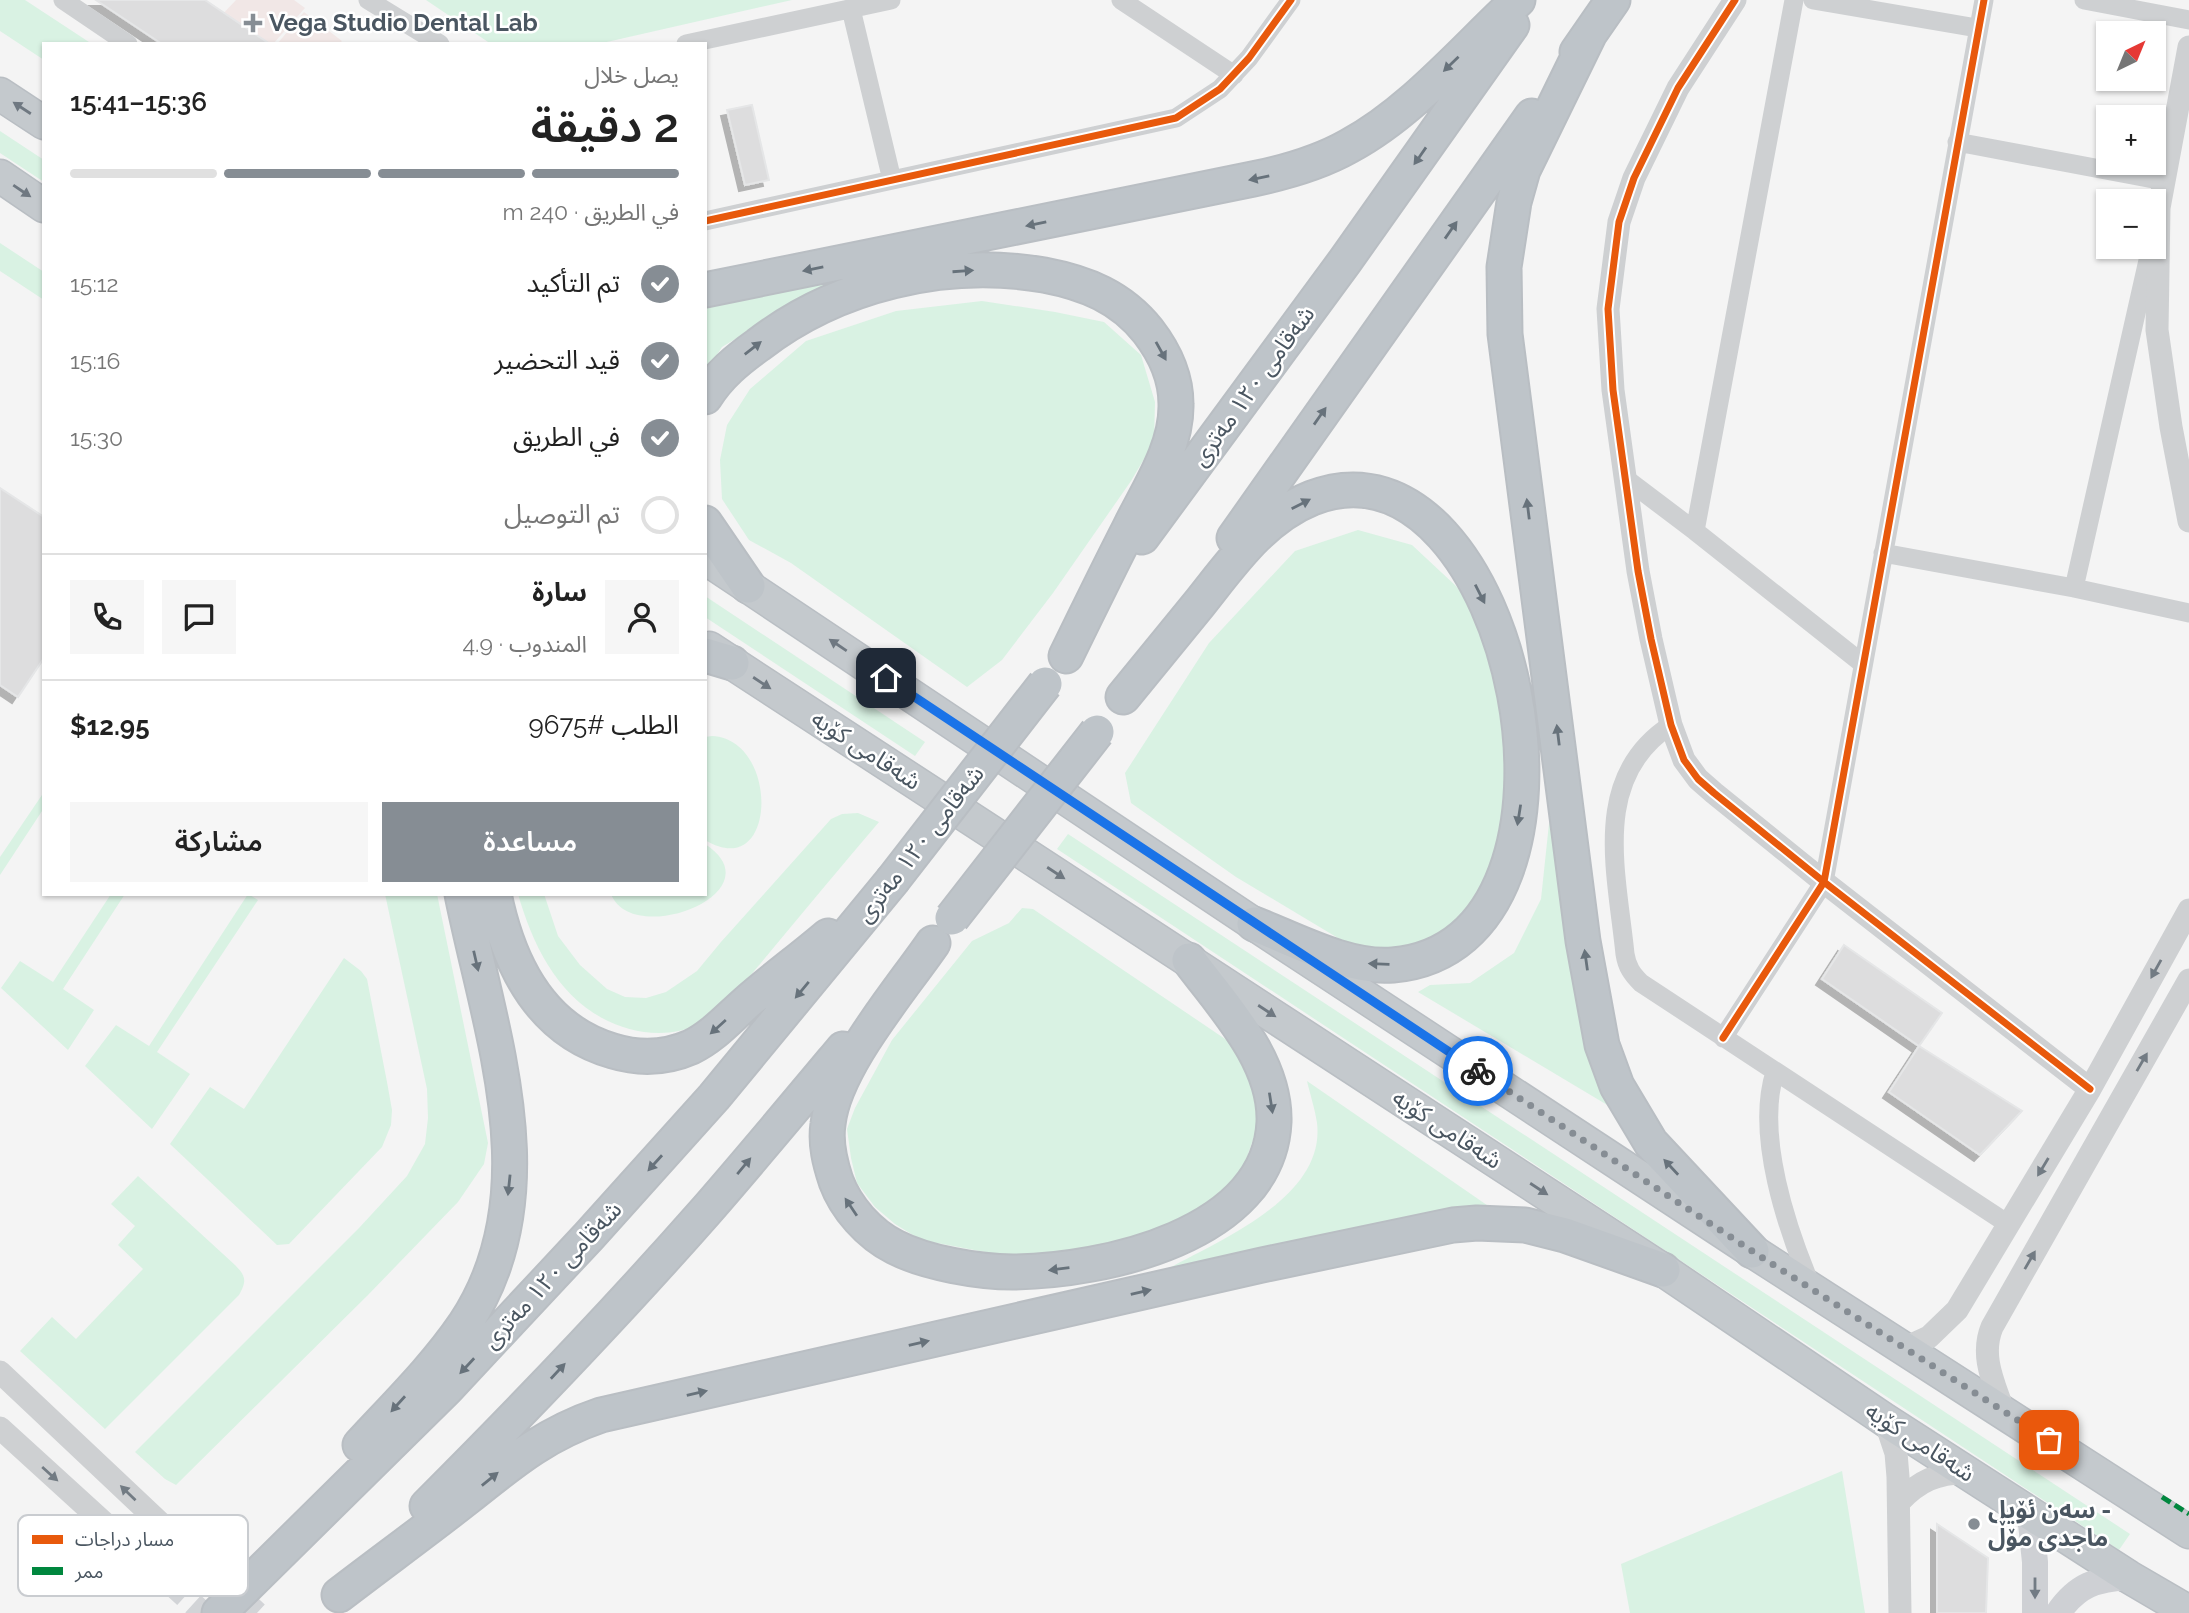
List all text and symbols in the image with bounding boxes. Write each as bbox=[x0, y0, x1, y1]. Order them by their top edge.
place label: Vega Studio Dental Lab bbox=[269, 8, 538, 37]
marker: Vega Studio Dental Lab bbox=[243, 13, 263, 33]
north arrow bbox=[2096, 21, 2166, 91]
map controls bbox=[2096, 21, 2166, 259]
one-way arrow bbox=[1442, 55, 1459, 72]
text: يصل خلال bbox=[584, 61, 679, 88]
text: 15:36–15:41 bbox=[70, 87, 207, 117]
text: 2 دقيقة bbox=[531, 99, 679, 153]
one-way arrow bbox=[13, 101, 31, 115]
button: + bbox=[2096, 105, 2166, 175]
one-way arrow bbox=[1413, 147, 1427, 165]
one-way arrow bbox=[1248, 173, 1270, 184]
one-way arrow bbox=[13, 184, 31, 198]
button: − bbox=[2096, 189, 2166, 259]
text: في الطريق · 240 m bbox=[503, 198, 679, 225]
one-way arrow bbox=[1025, 219, 1047, 230]
one-way arrow bbox=[1444, 221, 1458, 239]
one-way arrow bbox=[802, 263, 824, 274]
icon: check bbox=[641, 265, 679, 303]
one-way arrow bbox=[952, 265, 974, 276]
text: تم التأكيد bbox=[527, 268, 620, 298]
text: 15:12 bbox=[70, 270, 119, 297]
street label: شەقامی ١٢٠ مەتری bbox=[1185, 300, 1320, 472]
one-way arrow bbox=[743, 341, 761, 356]
icon: check bbox=[641, 342, 679, 380]
one-way arrow bbox=[1155, 342, 1167, 361]
text: قيد التحضير bbox=[494, 345, 620, 375]
text: 15:16 bbox=[70, 347, 120, 374]
one-way arrow bbox=[1313, 407, 1327, 425]
icon: check bbox=[641, 419, 679, 457]
text: في الطريق bbox=[513, 422, 620, 452]
text: 15:30 bbox=[70, 424, 123, 451]
one-way arrow bbox=[1291, 498, 1311, 510]
one-way arrow bbox=[1523, 498, 1534, 520]
text: تم التوصيل bbox=[504, 499, 620, 529]
text: سارة bbox=[532, 577, 587, 607]
button: phone bbox=[70, 580, 144, 654]
button: chat bbox=[162, 580, 236, 654]
button: person bbox=[605, 580, 679, 654]
one-way arrow bbox=[1475, 584, 1486, 604]
text: المندوب · 4.9 bbox=[463, 630, 587, 657]
one-way arrow bbox=[828, 639, 847, 652]
pin bbox=[856, 648, 916, 708]
icon: home bbox=[867, 659, 905, 697]
one-way arrow bbox=[753, 676, 772, 689]
street label: شەقامی کۆیە bbox=[806, 703, 926, 796]
text: الطلب #9675 bbox=[528, 710, 679, 740]
text: $12.95 bbox=[70, 711, 150, 741]
one-way arrow bbox=[1552, 723, 1563, 745]
street label: شەقامی ١٢٠ مەتری bbox=[849, 759, 990, 928]
button: مشاركة bbox=[70, 802, 368, 882]
button: مساعدة bbox=[382, 802, 679, 882]
one-way arrow bbox=[1514, 804, 1525, 826]
one-way arrow bbox=[1046, 867, 1065, 880]
one-way arrow bbox=[1580, 949, 1591, 971]
one-way arrow bbox=[471, 950, 482, 972]
one-way arrow bbox=[1368, 959, 1390, 970]
one-way arrow bbox=[2150, 960, 2162, 979]
one-way arrow bbox=[795, 981, 810, 999]
one-way arrow bbox=[1258, 1004, 1276, 1018]
one-way arrow bbox=[710, 1019, 727, 1035]
courier bbox=[1443, 1036, 1513, 1106]
icon: bike bbox=[1459, 1052, 1497, 1090]
one-way arrow bbox=[2136, 1053, 2148, 1072]
street label: شەقامی کۆیە bbox=[1387, 1082, 1507, 1175]
one-way arrow bbox=[1266, 1092, 1277, 1114]
one-way arrow bbox=[647, 1154, 663, 1171]
one-way arrow bbox=[2036, 1157, 2049, 1176]
one-way arrow bbox=[736, 1158, 751, 1175]
one-way arrow bbox=[1664, 1159, 1680, 1176]
one-way arrow bbox=[503, 1174, 514, 1196]
one-way arrow bbox=[1530, 1182, 1549, 1195]
street label: شەقامی ١٢٠ مەتری bbox=[476, 1195, 627, 1354]
one-way arrow bbox=[844, 1198, 858, 1216]
one-way arrow bbox=[2024, 1251, 2036, 1270]
one-way arrow bbox=[1048, 1263, 1070, 1274]
one-way arrow bbox=[1130, 1287, 1152, 1298]
one-way arrow bbox=[908, 1338, 930, 1349]
one-way arrow bbox=[459, 1358, 476, 1375]
one-way arrow bbox=[550, 1362, 566, 1380]
one-way arrow bbox=[686, 1388, 708, 1399]
one-way arrow bbox=[390, 1395, 406, 1412]
street label: شەقامی کۆیە bbox=[1860, 1395, 1980, 1488]
pin bbox=[2019, 1410, 2079, 1470]
icon: bag bbox=[2030, 1421, 2068, 1459]
one-way arrow bbox=[41, 1465, 58, 1481]
one-way arrow bbox=[482, 1472, 499, 1487]
one-way arrow bbox=[120, 1484, 137, 1501]
place label: سەن ئۆیل - ماجدی مۆڵ bbox=[1988, 1495, 2111, 1552]
legend bbox=[18, 1515, 248, 1596]
marker: سەن ئۆیل - ماجدی مۆڵ bbox=[1966, 1516, 1982, 1532]
text: مسار دراجات bbox=[75, 1528, 174, 1551]
text: ممر bbox=[74, 1560, 103, 1583]
one-way arrow bbox=[2029, 1577, 2041, 1599]

